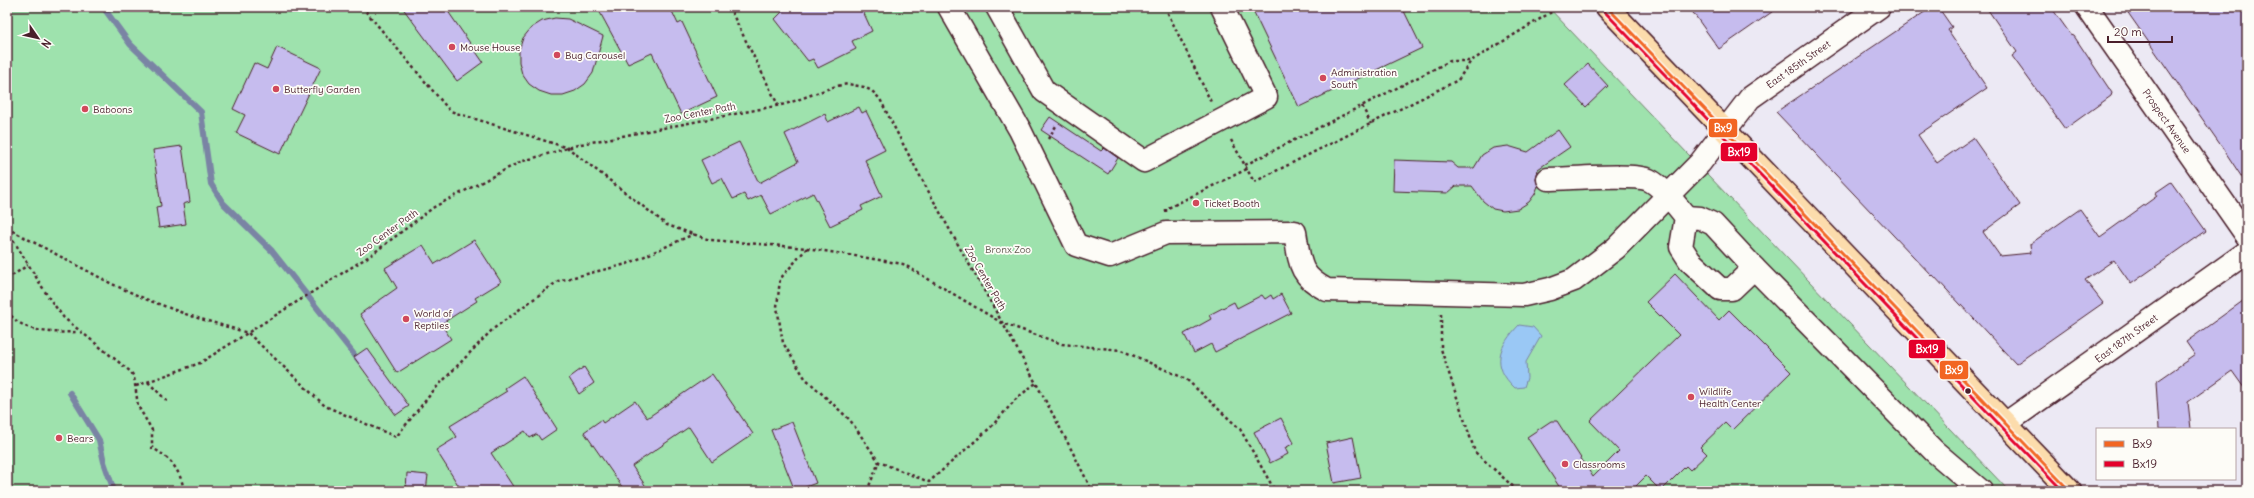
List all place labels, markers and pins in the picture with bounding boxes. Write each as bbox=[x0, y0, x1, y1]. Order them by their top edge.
place label: Mouse House bbox=[460, 41, 520, 54]
marker: Mouse House bbox=[447, 42, 457, 52]
place label: Bug Carousel bbox=[565, 49, 625, 62]
marker: Bug Carousel bbox=[552, 50, 562, 60]
place label: Administration South bbox=[1331, 66, 1397, 91]
marker: Administration South bbox=[1318, 73, 1328, 83]
place label: Butterfly Garden bbox=[284, 83, 360, 96]
marker: Butterfly Garden bbox=[271, 84, 281, 94]
place label: Baboons bbox=[93, 103, 133, 116]
marker: Baboons bbox=[80, 104, 90, 114]
place label: Ticket Booth bbox=[1204, 197, 1260, 210]
marker: Ticket Booth bbox=[1191, 198, 1201, 208]
place label: World of Reptiles bbox=[414, 307, 453, 332]
marker: World of Reptiles bbox=[401, 314, 411, 324]
place label: Wildlife Health Center bbox=[1699, 385, 1761, 410]
unlabelled marker bbox=[1963, 386, 1973, 396]
marker: Wildlife Health Center bbox=[1686, 392, 1696, 402]
place label: Bears bbox=[67, 432, 94, 445]
marker: Bears bbox=[54, 433, 64, 443]
place label: Classrooms bbox=[1573, 458, 1626, 471]
marker: Classrooms bbox=[1560, 459, 1570, 469]

